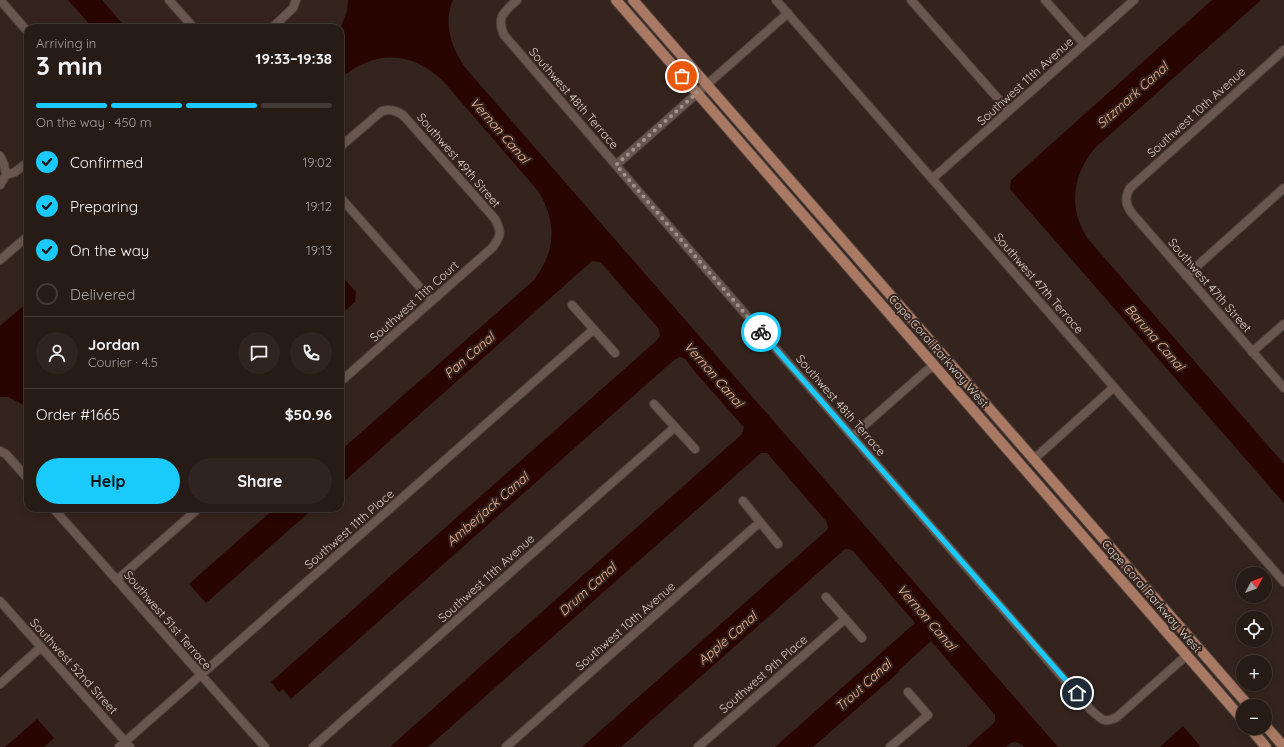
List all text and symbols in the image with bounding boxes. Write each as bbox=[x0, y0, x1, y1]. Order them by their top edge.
street label: Southwest 11th Avenue bbox=[974, 34, 1076, 128]
text: Arriving in bbox=[36, 35, 96, 51]
street label: Southwest 48th Terrace bbox=[526, 44, 622, 152]
text: 3 min bbox=[36, 49, 103, 82]
text: 19:33–19:38 bbox=[256, 49, 332, 68]
water label: Sitzmark Canal bbox=[1093, 57, 1173, 131]
pin bbox=[665, 59, 699, 93]
street label: Southwest 10th Avenue bbox=[1144, 64, 1248, 160]
icon: bag bbox=[671, 65, 693, 87]
water label: Vernon Canal bbox=[467, 94, 534, 168]
street label: Southwest 49th Street bbox=[414, 110, 504, 210]
text: On the way · 450 m bbox=[36, 114, 152, 130]
icon: check bbox=[36, 151, 58, 173]
text: Confirmed bbox=[70, 153, 143, 172]
text: 19:02 bbox=[303, 154, 332, 170]
icon: check bbox=[36, 195, 58, 217]
text: Preparing bbox=[70, 197, 138, 216]
text: 19:12 bbox=[305, 198, 332, 214]
street label: Southwest 47th Terrace bbox=[991, 230, 1087, 337]
street label: Southwest 47th Street bbox=[1165, 235, 1255, 335]
icon: check bbox=[36, 239, 58, 261]
text: On the way bbox=[70, 241, 149, 260]
text: 19:13 bbox=[306, 242, 332, 258]
street label: Southwest 11th Court bbox=[367, 257, 461, 345]
text: Delivered bbox=[70, 285, 135, 304]
street label: Cape Coral Parkway West bbox=[886, 291, 992, 411]
water label: Baruna Canal bbox=[1122, 301, 1189, 375]
courier bbox=[741, 312, 781, 352]
icon: bike bbox=[750, 321, 772, 343]
water label: Pan Canal bbox=[441, 328, 499, 381]
button: person bbox=[36, 332, 78, 374]
button: chat bbox=[238, 332, 280, 374]
button: phone bbox=[290, 332, 332, 374]
text: Jordan bbox=[88, 335, 140, 354]
water label: Vernon Canal bbox=[681, 338, 748, 412]
street label: Southwest 48th Terrace bbox=[793, 351, 889, 459]
text: Courier · 4.5 bbox=[88, 354, 158, 370]
text: Order #1665 bbox=[36, 405, 120, 424]
text: $50.96 bbox=[285, 405, 332, 424]
button: Help bbox=[36, 458, 180, 504]
button: Share bbox=[188, 458, 332, 504]
water label: Amberjack Canal bbox=[443, 468, 533, 549]
street label: Southwest 11th Place bbox=[301, 486, 397, 572]
street label: Southwest 11th Avenue bbox=[435, 531, 537, 625]
street label: Cape Coral Parkway West bbox=[1099, 536, 1205, 656]
water label: Drum Canal bbox=[555, 558, 621, 619]
street label: Southwest 51st Terrace bbox=[121, 567, 215, 673]
north arrow bbox=[1236, 567, 1272, 603]
map controls bbox=[1236, 567, 1272, 735]
street label: Southwest 10th Avenue bbox=[572, 578, 678, 673]
water label: Vernon Canal bbox=[894, 581, 961, 655]
water label: Apple Canal bbox=[694, 607, 761, 668]
button: locate bbox=[1236, 611, 1272, 647]
street label: Southwest 52nd Street bbox=[27, 615, 121, 717]
street label: Southwest 9th Place bbox=[716, 632, 810, 716]
water label: Trout Canal bbox=[832, 654, 896, 714]
button: + bbox=[1236, 655, 1272, 691]
pin bbox=[1060, 676, 1094, 710]
icon: home bbox=[1066, 682, 1088, 704]
button: − bbox=[1236, 699, 1272, 735]

